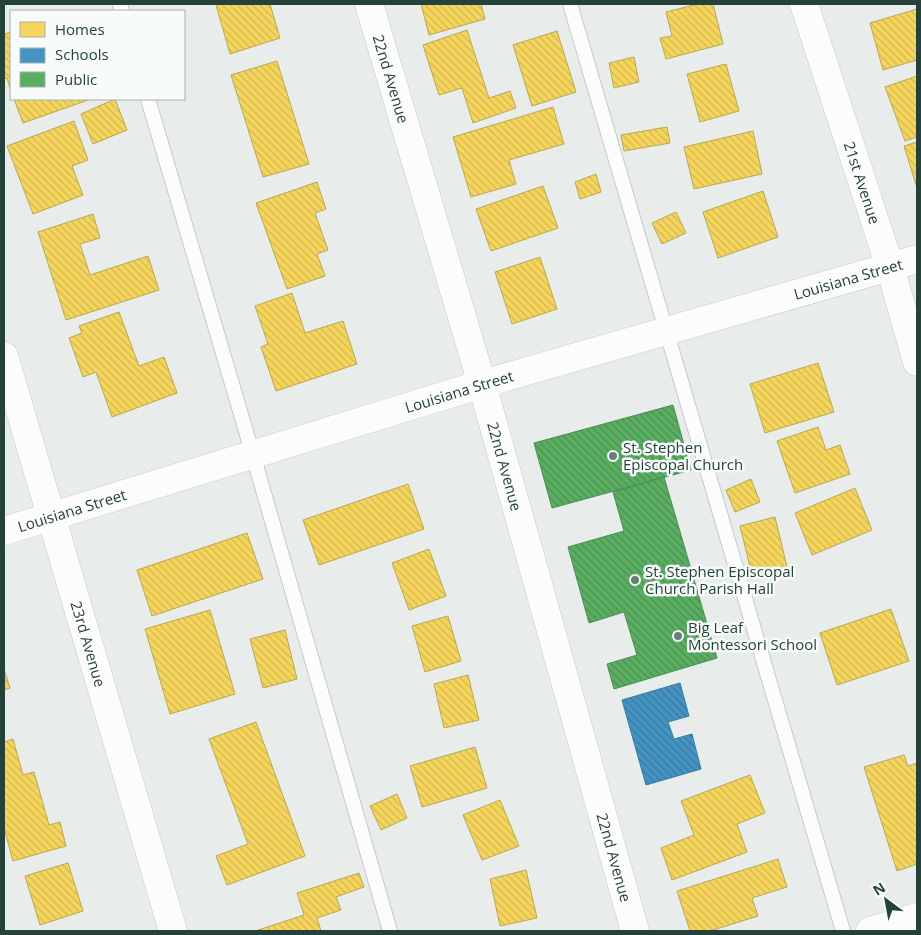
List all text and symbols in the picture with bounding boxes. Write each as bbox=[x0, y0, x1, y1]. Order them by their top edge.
legend bbox=[10, 10, 185, 100]
text: Homes bbox=[55, 19, 105, 39]
street label: 22nd Avenue bbox=[369, 32, 414, 126]
text: Schools bbox=[55, 44, 109, 64]
text: Public bbox=[55, 69, 97, 89]
street label: 21st Avenue bbox=[840, 139, 885, 227]
street label: Louisiana Street bbox=[791, 254, 905, 304]
street label: Louisiana Street bbox=[402, 365, 516, 417]
street label: 22nd Avenue bbox=[483, 420, 527, 513]
place label: St. Stephen Episcopal Church bbox=[623, 437, 743, 474]
marker: St. Stephen Episcopal Church bbox=[607, 450, 619, 462]
street label: Louisiana Street bbox=[15, 484, 129, 536]
place label: St. Stephen Episcopal Church Parish Hall bbox=[645, 561, 794, 598]
marker: St. Stephen Episcopal Church Parish Hall bbox=[629, 574, 641, 586]
street label: 23rd Avenue bbox=[66, 598, 111, 689]
place label: Big Leaf Montessori School bbox=[688, 617, 817, 654]
marker: Big Leaf Montessori School bbox=[672, 630, 684, 642]
street label: 22nd Avenue bbox=[592, 811, 636, 904]
north arrow bbox=[861, 875, 911, 925]
text: N bbox=[869, 877, 889, 900]

